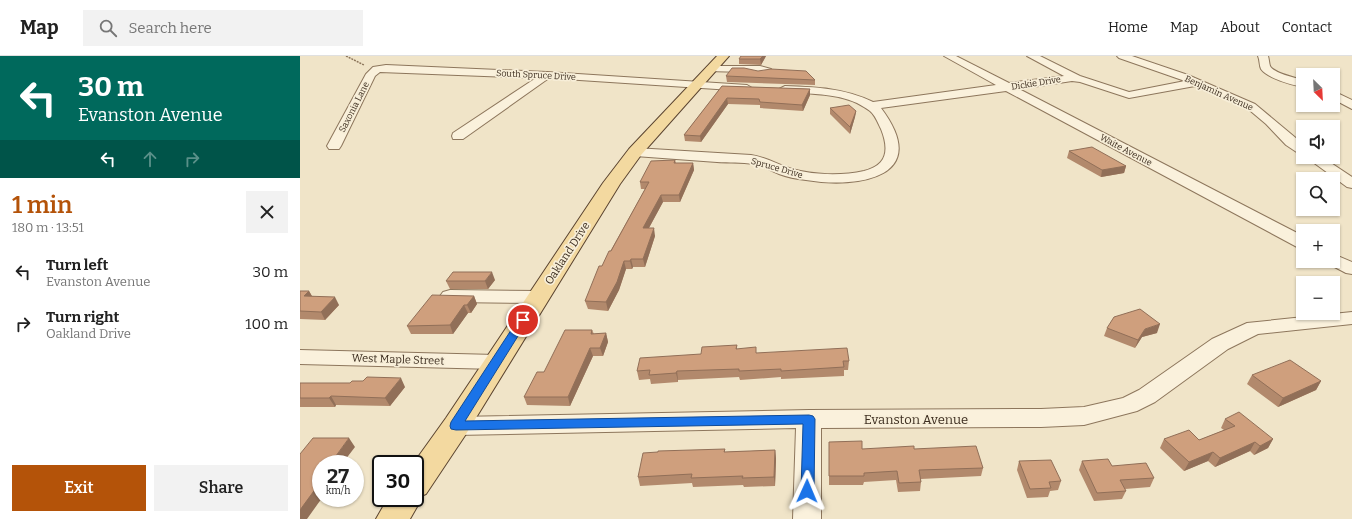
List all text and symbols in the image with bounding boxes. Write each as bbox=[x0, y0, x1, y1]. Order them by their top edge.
search box bbox=[83, 10, 363, 46]
text: Map bbox=[20, 16, 59, 39]
icon: search bbox=[97, 17, 119, 39]
text: Search here bbox=[129, 19, 212, 37]
text: Home bbox=[1108, 19, 1148, 36]
text: Map bbox=[1170, 19, 1198, 36]
text: About bbox=[1220, 19, 1260, 36]
text: Contact bbox=[1282, 19, 1332, 36]
street label: South Spruce Drive bbox=[496, 68, 576, 82]
north arrow bbox=[1296, 68, 1340, 112]
map controls bbox=[1296, 68, 1340, 320]
text: 30 m bbox=[78, 70, 144, 103]
icon: left bbox=[12, 72, 64, 124]
street label: Benjamin Avenue bbox=[1183, 73, 1255, 113]
street label: Dickie Drive bbox=[1011, 74, 1062, 92]
street label: Saxonia Lane bbox=[337, 80, 371, 134]
text: Evanston Avenue bbox=[78, 104, 222, 126]
button: sound bbox=[1296, 120, 1340, 164]
street label: Waite Avenue bbox=[1098, 132, 1154, 168]
icon: left bbox=[97, 148, 119, 170]
icon: ahead bbox=[139, 148, 161, 170]
icon: right bbox=[181, 148, 203, 170]
street label: Spruce Drive bbox=[750, 156, 804, 180]
button: search bbox=[1296, 172, 1340, 216]
text: 1 min bbox=[12, 191, 72, 219]
button: close bbox=[246, 191, 288, 233]
text: 180 m · 13:51 bbox=[12, 220, 84, 235]
street label: Oakland Drive bbox=[542, 220, 592, 287]
button: + bbox=[1296, 224, 1340, 268]
text: Turn left bbox=[46, 256, 108, 274]
icon: left bbox=[12, 261, 34, 283]
text: 30 m bbox=[253, 263, 288, 281]
text: Evanston Avenue bbox=[46, 274, 150, 289]
button: − bbox=[1296, 276, 1340, 320]
pin bbox=[506, 303, 540, 337]
text: Turn right bbox=[46, 308, 119, 326]
icon: arrive bbox=[512, 309, 534, 331]
icon: right bbox=[12, 313, 34, 335]
text: 100 m bbox=[245, 315, 288, 333]
text: Oakland Drive bbox=[46, 326, 131, 341]
street label: West Maple Street bbox=[352, 351, 444, 368]
street label: Evanston Avenue bbox=[864, 412, 968, 427]
speed limit sign: 30 bbox=[372, 455, 424, 507]
text: 27 bbox=[327, 464, 349, 488]
button: Exit bbox=[12, 465, 146, 511]
button: Share bbox=[154, 465, 288, 511]
position arrow bbox=[786, 470, 828, 512]
text: km/h bbox=[326, 485, 350, 497]

